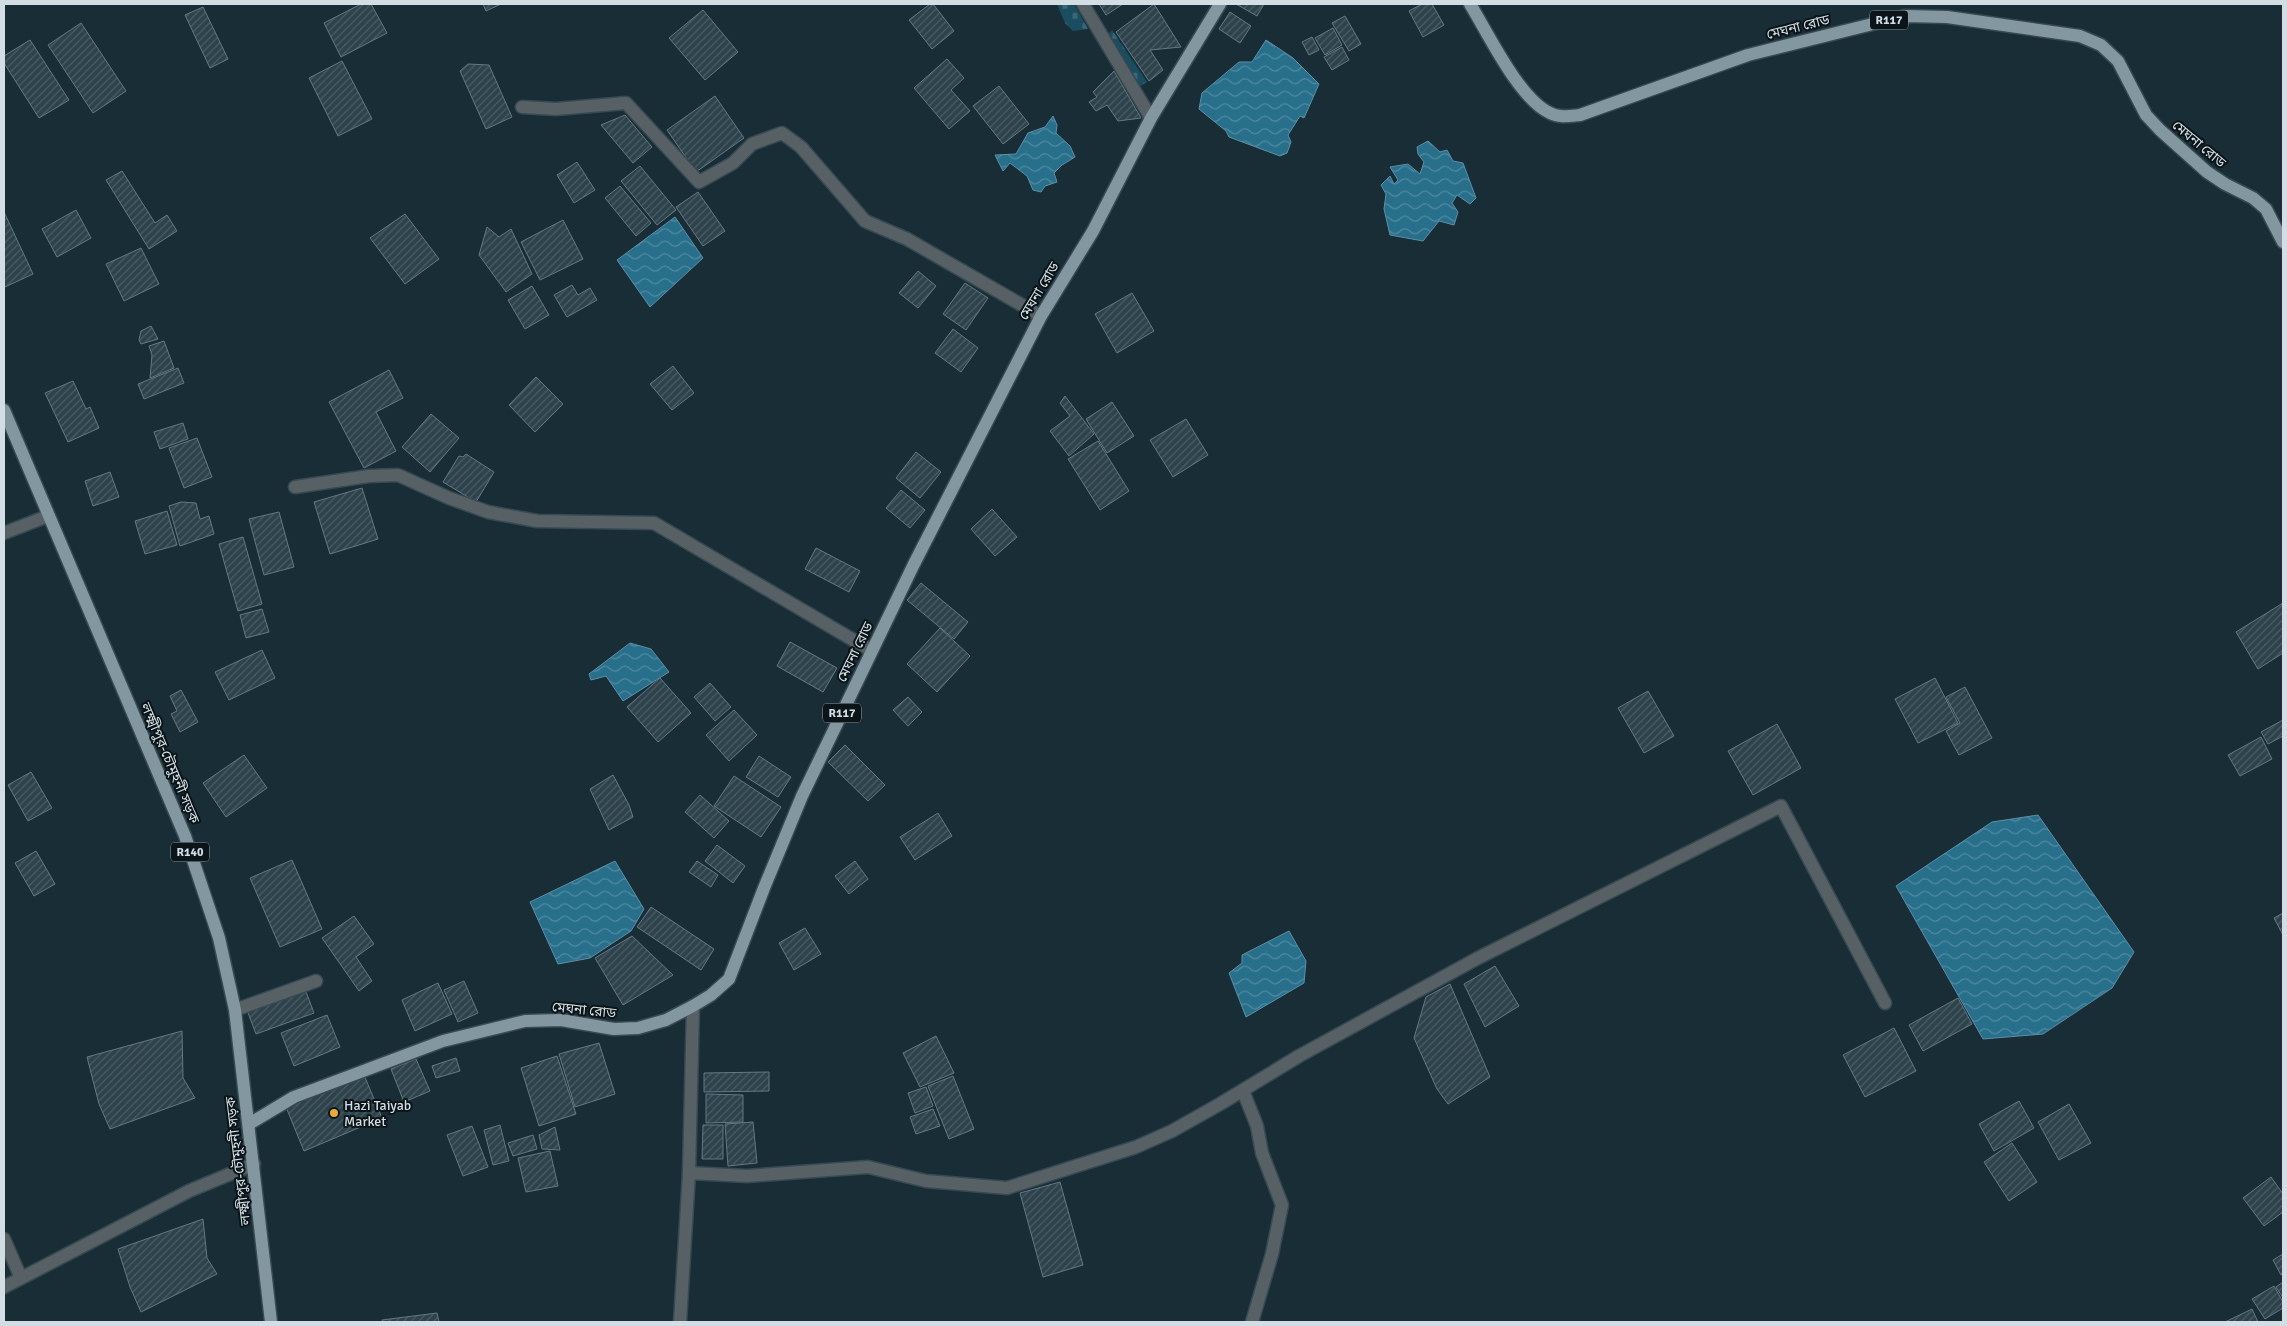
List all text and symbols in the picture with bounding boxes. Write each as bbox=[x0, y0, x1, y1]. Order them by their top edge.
road number: R117 bbox=[1870, 10, 1908, 30]
street label: মেঘনা রোড bbox=[1765, 11, 1832, 43]
street label: মেঘনা রোড bbox=[2169, 117, 2230, 172]
street label: মেঘনা রোড bbox=[1015, 258, 1063, 323]
street label: মেঘনা রোড bbox=[833, 618, 877, 685]
street label: লক্ষ্মীপুর-চৌমুহনী সড়ক bbox=[137, 699, 203, 826]
road number: R117 bbox=[823, 704, 861, 722]
road number: R140 bbox=[171, 842, 209, 862]
street label: মেঘনা রোড bbox=[551, 998, 618, 1022]
street label: লক্ষ্মীপুর-চৌমুহনী সড়ক bbox=[222, 1095, 254, 1227]
place label: Hazi Taiyab Market bbox=[344, 1097, 411, 1130]
marker: Hazi Taiyab Market bbox=[328, 1107, 340, 1119]

